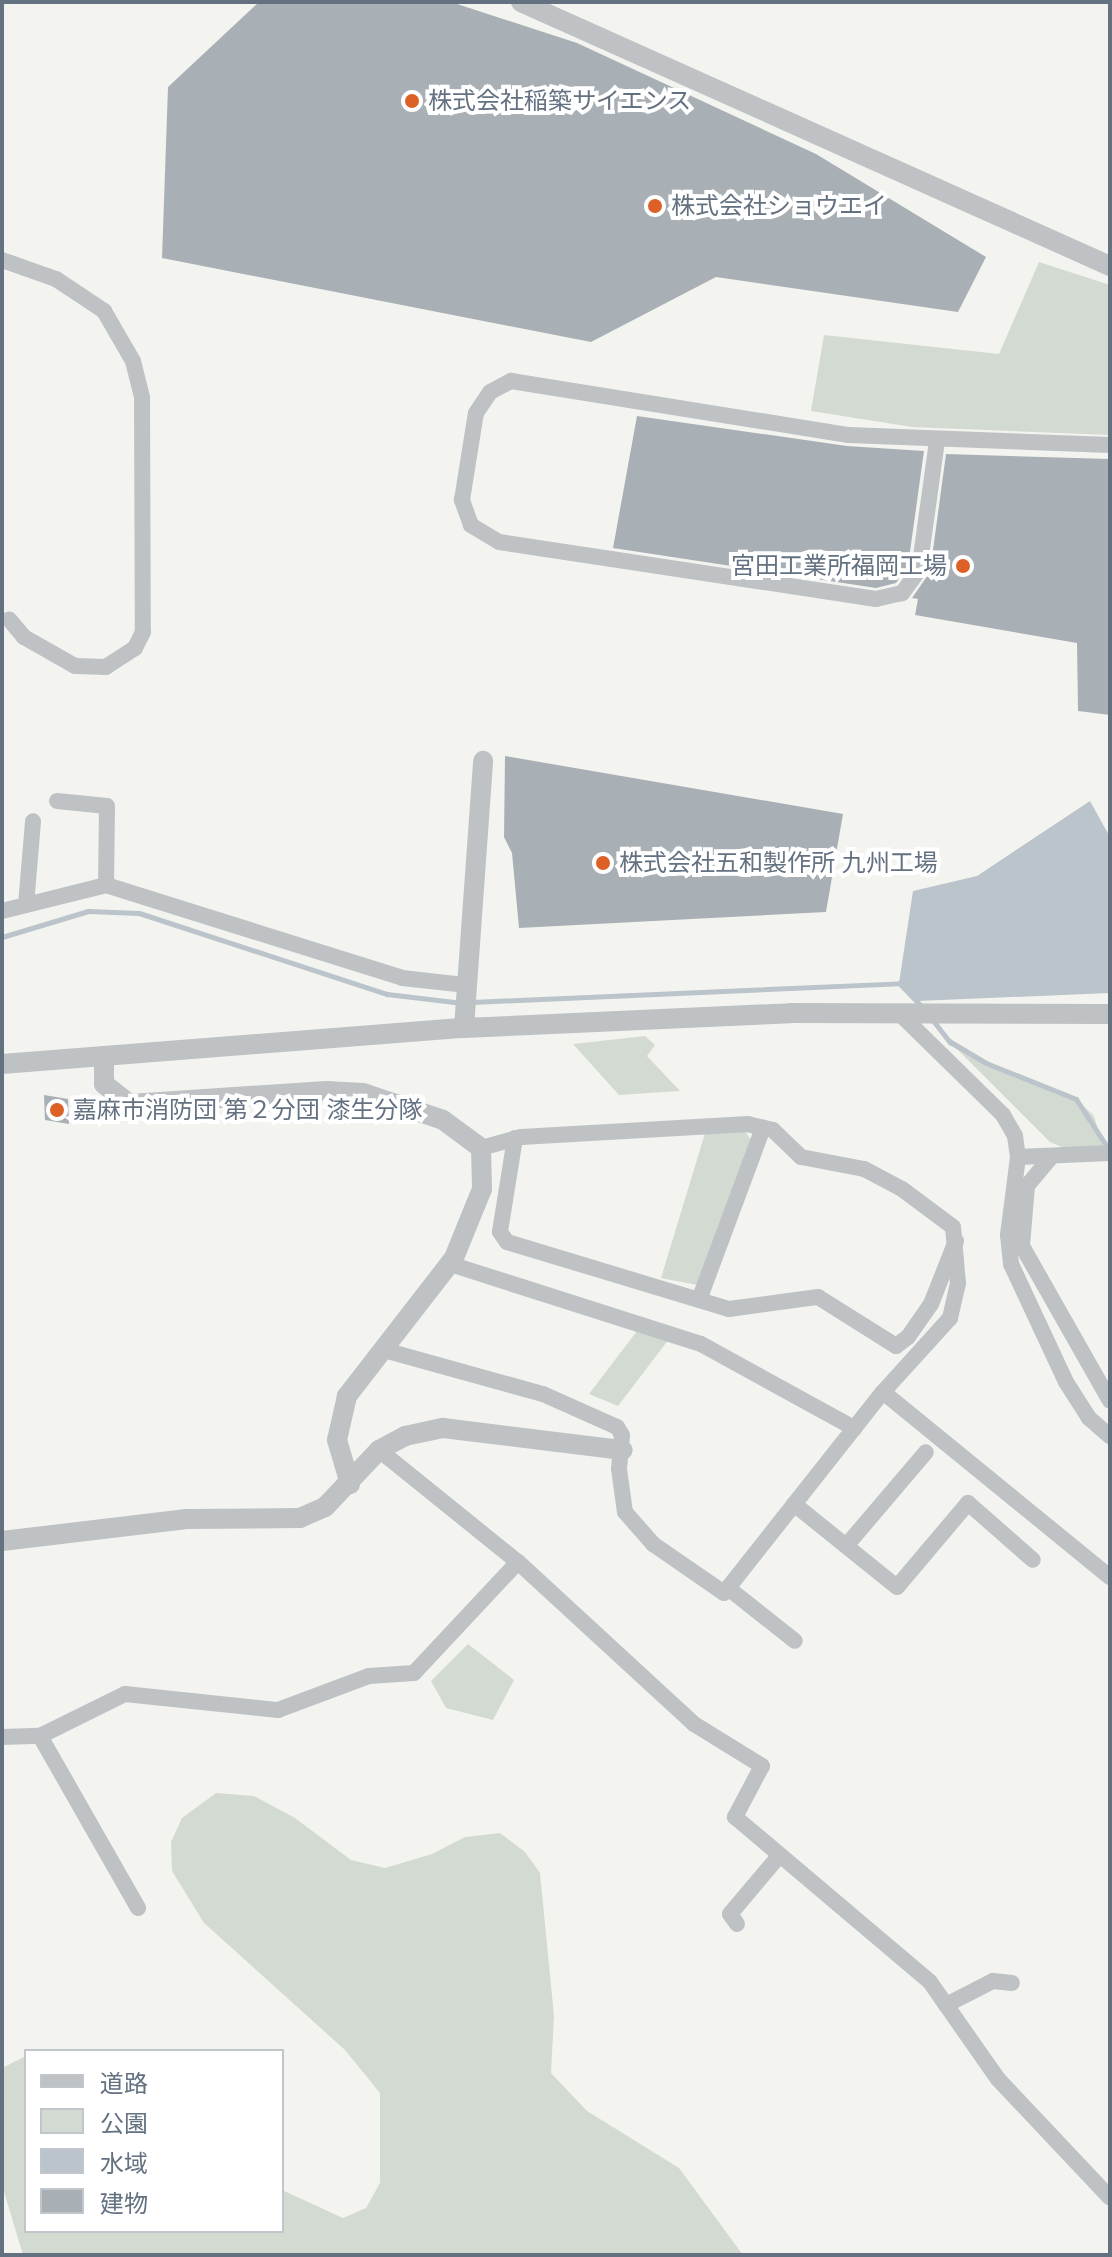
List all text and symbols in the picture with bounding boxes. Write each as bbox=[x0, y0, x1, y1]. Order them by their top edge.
place label: 株式会社稲築サイエンス bbox=[428, 87, 692, 115]
marker: 株式会社稲築サイエンス bbox=[403, 92, 421, 110]
place label: 株式会社ショウエイ bbox=[671, 192, 887, 220]
marker: 株式会社ショウエイ bbox=[646, 197, 664, 215]
place label: 宮田工業所福岡工場 bbox=[731, 552, 947, 580]
marker: 宮田工業所福岡工場 bbox=[954, 557, 972, 575]
place label: 株式会社五和製作所 九州工場 bbox=[619, 849, 938, 877]
marker: 株式会社五和製作所 九州工場 bbox=[594, 854, 612, 872]
place label: 嘉麻市消防団 第２分団 漆生分隊 bbox=[73, 1096, 422, 1124]
marker: 嘉麻市消防団 第２分団 漆生分隊 bbox=[48, 1101, 66, 1119]
legend bbox=[24, 2049, 284, 2233]
text: 道路 bbox=[100, 2069, 148, 2098]
text: 公園 bbox=[100, 2109, 148, 2138]
text: 水域 bbox=[100, 2149, 148, 2178]
text: 建物 bbox=[100, 2189, 148, 2218]

